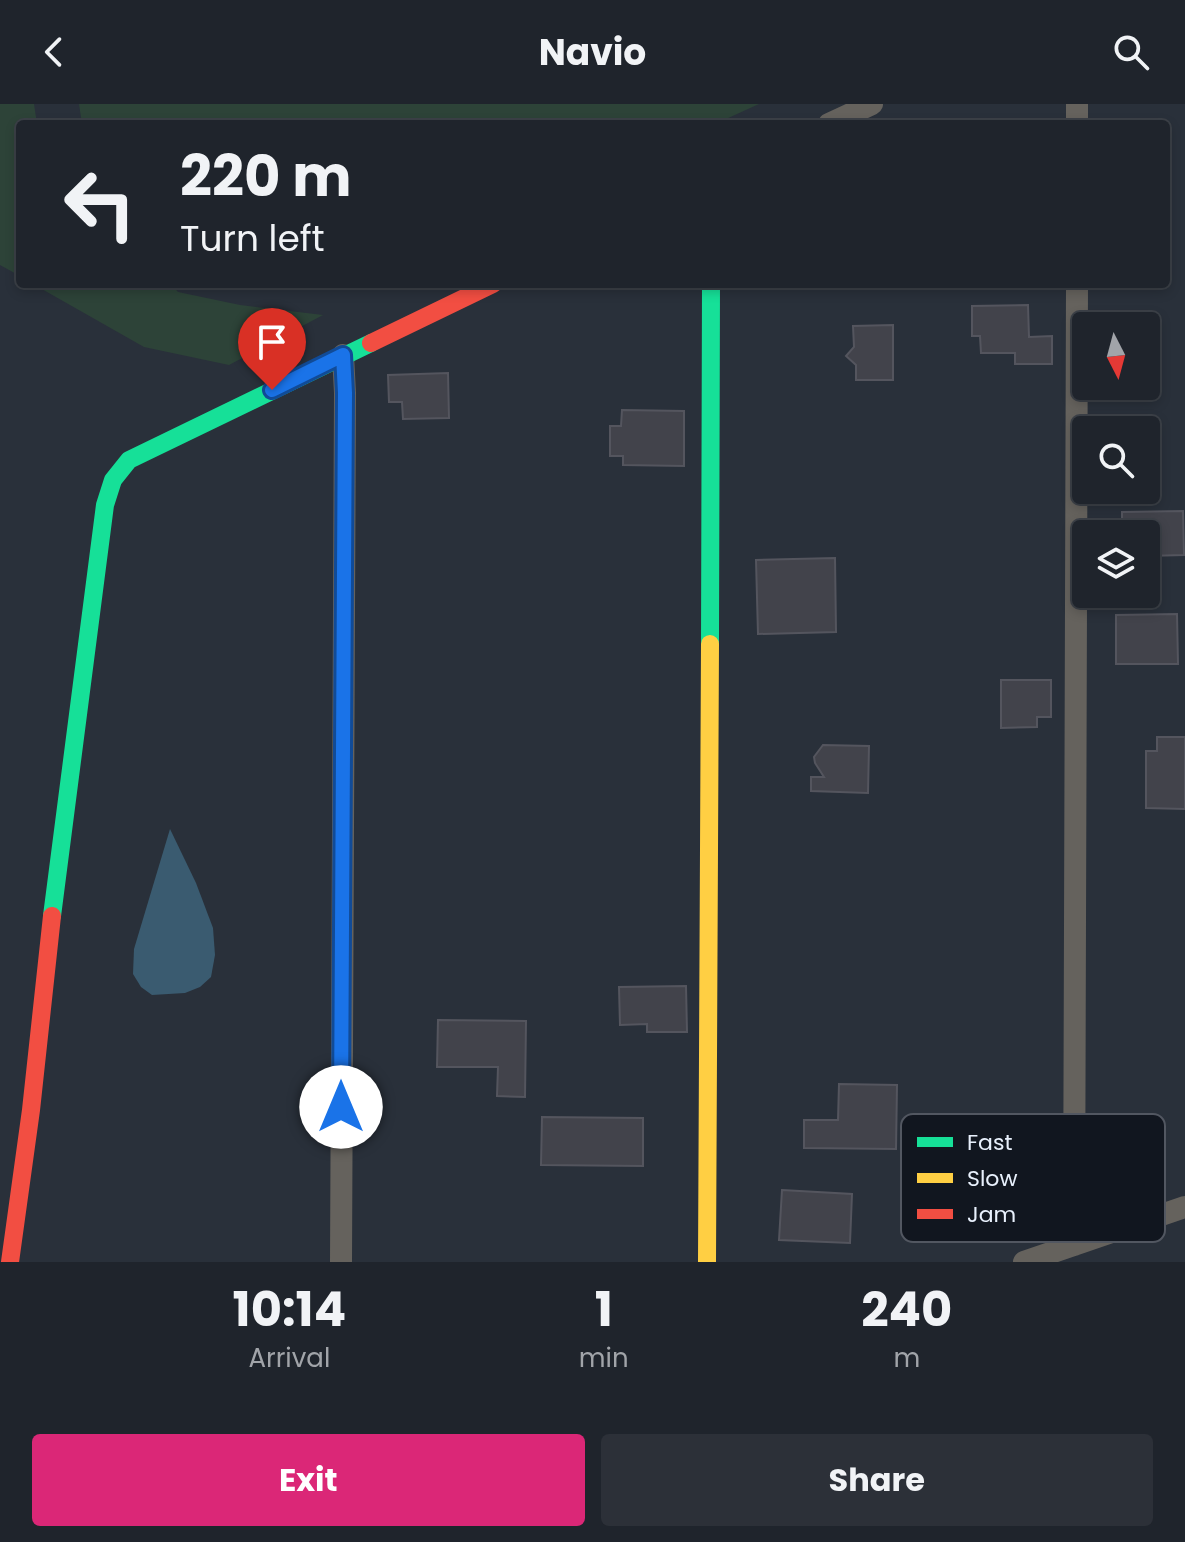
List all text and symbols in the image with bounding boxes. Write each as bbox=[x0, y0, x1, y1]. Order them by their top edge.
text: Navio bbox=[539, 27, 646, 78]
icon: back bbox=[32, 30, 76, 74]
icon: search bbox=[1109, 30, 1153, 74]
text: 220 m bbox=[180, 137, 352, 216]
icon: left bbox=[48, 152, 152, 256]
text: Turn left bbox=[180, 213, 325, 264]
pin bbox=[238, 308, 306, 390]
north arrow bbox=[1072, 312, 1160, 400]
map controls bbox=[1072, 312, 1160, 608]
icon: arrive bbox=[250, 320, 294, 364]
button: search bbox=[1072, 416, 1160, 504]
button: layers bbox=[1072, 520, 1160, 608]
position arrow bbox=[299, 1065, 383, 1149]
legend bbox=[901, 1114, 1165, 1242]
text: Fast bbox=[967, 1127, 1012, 1158]
text: Slow bbox=[967, 1163, 1017, 1194]
text: Jam bbox=[967, 1199, 1016, 1230]
text: 10:14 bbox=[233, 1276, 346, 1343]
text: 1 bbox=[595, 1276, 613, 1343]
text: 240 bbox=[861, 1276, 952, 1343]
text: Arrival bbox=[248, 1340, 330, 1376]
text: min bbox=[579, 1340, 629, 1376]
text: m bbox=[893, 1340, 920, 1376]
button: Exit bbox=[32, 1434, 585, 1526]
button: Share bbox=[601, 1434, 1153, 1526]

